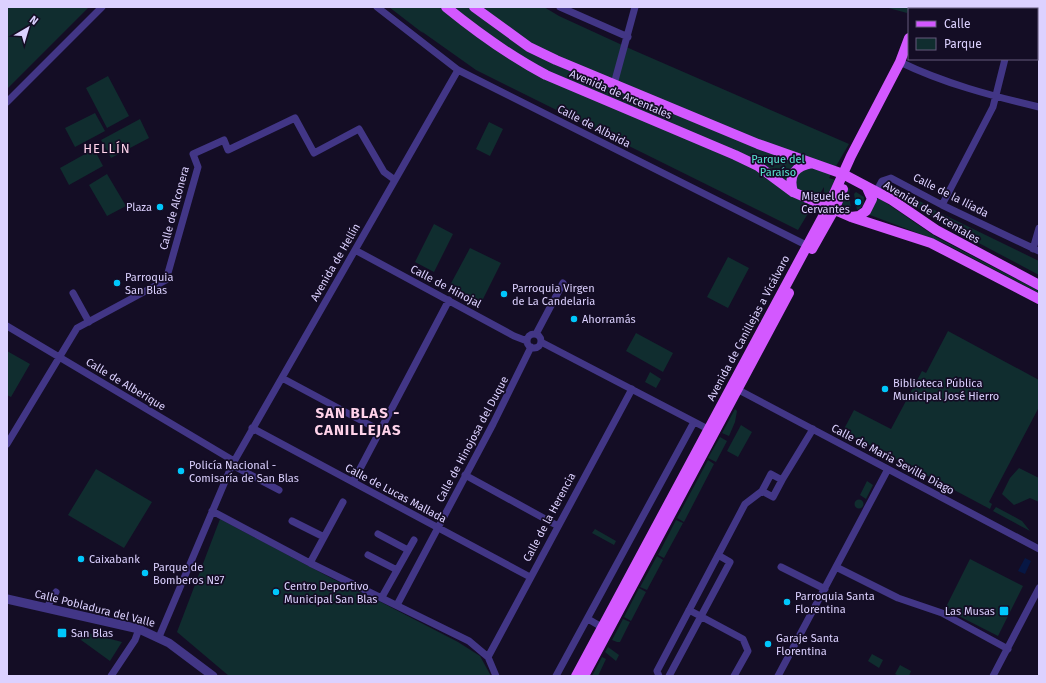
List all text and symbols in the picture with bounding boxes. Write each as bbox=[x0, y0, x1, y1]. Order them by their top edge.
north arrow bbox=[8, 8, 48, 48]
legend bbox=[908, 8, 1038, 60]
text: N bbox=[27, 13, 41, 28]
text: Calle bbox=[944, 17, 971, 31]
text: Parque bbox=[944, 37, 982, 51]
street label: Avenida de Arcentales bbox=[568, 67, 674, 122]
street label: Calle de Albaida bbox=[555, 102, 633, 150]
district label: HELLÍN bbox=[83, 141, 131, 156]
park label: Parque del Paraíso bbox=[751, 153, 805, 179]
street label: Calle de Alconera bbox=[157, 165, 192, 251]
street label: Calle de la Ilíada bbox=[911, 171, 991, 220]
street label: Avenida de Arcentales bbox=[881, 179, 982, 246]
place label: Miguel de Cervantes bbox=[801, 190, 850, 216]
marker: Miguel de Cervantes bbox=[853, 197, 863, 207]
place label: Plaza bbox=[126, 201, 152, 214]
marker: Plaza bbox=[155, 202, 165, 212]
street label: Avenida de Hellín bbox=[308, 221, 363, 303]
street label: Avenida de Canillejas a Vicálvaro bbox=[704, 253, 792, 403]
street label: Calle de Hinojal bbox=[408, 262, 483, 311]
place label: Parroquia San Blas bbox=[125, 271, 173, 297]
marker: Parroquia San Blas bbox=[112, 278, 122, 288]
place label: Parroquia Virgen de La Candelaria bbox=[512, 282, 595, 308]
marker: Parroquia Virgen de La Candelaria bbox=[499, 289, 509, 299]
place label: Ahorramás bbox=[582, 313, 636, 326]
marker: Ahorramás bbox=[569, 314, 579, 324]
street label: Calle de Alberique bbox=[83, 355, 168, 413]
street label: Calle de Hinojosa del Duque bbox=[434, 374, 511, 504]
place label: Biblioteca Pública Municipal José Hierro bbox=[893, 377, 999, 403]
marker: Biblioteca Pública Municipal José Hierro bbox=[880, 384, 890, 394]
district label: SAN BLAS - CANILLEJAS bbox=[314, 404, 402, 439]
street label: Calle de María Sevilla Diago bbox=[829, 421, 956, 497]
place label: Policía Nacional - Comisaría de San Blas bbox=[189, 459, 299, 485]
street label: Calle de Lucas Mallada bbox=[343, 461, 449, 526]
marker: Policía Nacional - Comisaría de San Blas bbox=[176, 466, 186, 476]
street label: Calle de la Herencia bbox=[520, 470, 578, 564]
place label: Caixabank bbox=[89, 553, 140, 566]
marker: Caixabank bbox=[76, 554, 86, 564]
place label: Parque de Bomberos Nº7 bbox=[153, 561, 224, 587]
marker: Parque de Bomberos Nº7 bbox=[140, 568, 150, 578]
place label: Centro Deportivo Municipal San Blas bbox=[284, 580, 378, 606]
street label: Calle Pobladura del Valle bbox=[33, 587, 157, 630]
marker: Centro Deportivo Municipal San Blas bbox=[271, 587, 281, 597]
place label: Parroquia Santa Florentina bbox=[795, 590, 875, 616]
marker: Parroquia Santa Florentina bbox=[782, 597, 792, 607]
place label: Las Musas bbox=[945, 605, 995, 618]
marker: Las Musas bbox=[998, 605, 1010, 617]
marker: San Blas bbox=[56, 627, 68, 639]
place label: San Blas bbox=[71, 627, 113, 640]
place label: Garaje Santa Florentina bbox=[776, 632, 839, 658]
marker: Garaje Santa Florentina bbox=[763, 639, 773, 649]

